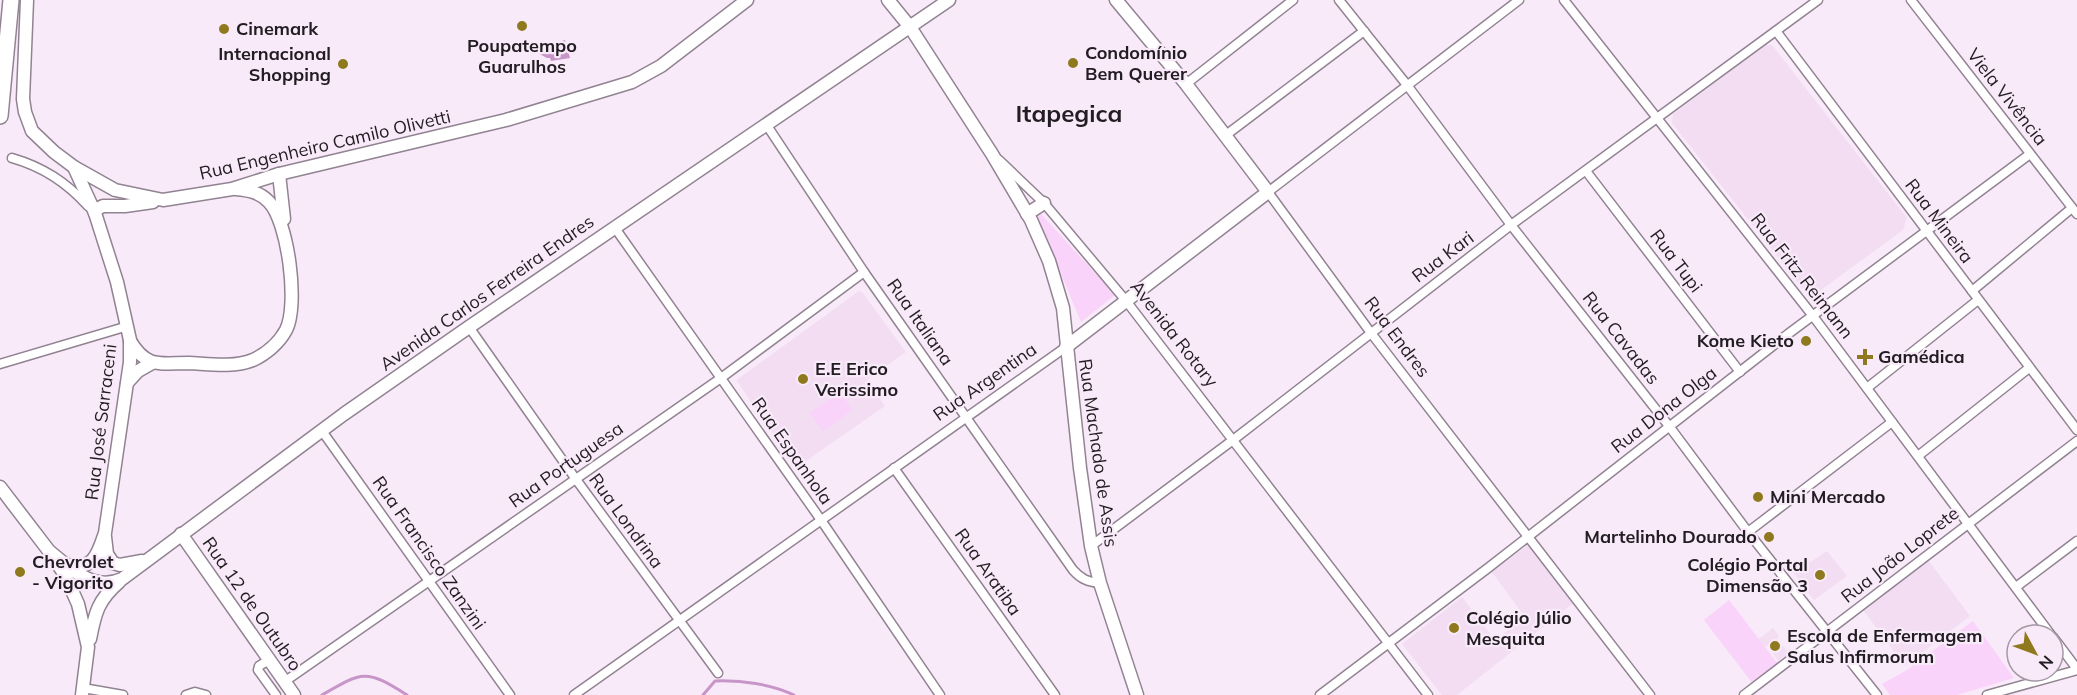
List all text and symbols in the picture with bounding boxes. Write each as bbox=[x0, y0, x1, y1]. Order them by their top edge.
place label: Cinemark bbox=[236, 17, 319, 40]
marker: Poupatempo Guarulhos bbox=[515, 19, 529, 33]
marker: Cinemark bbox=[217, 22, 231, 36]
place label: Poupatempo Guarulhos bbox=[467, 34, 577, 78]
place label: Condomínio Bem Querer bbox=[1085, 41, 1188, 85]
place label: Internacional Shopping bbox=[218, 42, 331, 86]
street label: Viela Vivência bbox=[1962, 44, 2052, 150]
marker: Condomínio Bem Querer bbox=[1066, 56, 1080, 70]
marker: Internacional Shopping bbox=[336, 57, 350, 71]
district label: Itapegica bbox=[1016, 98, 1122, 128]
street label: Rua Engenheiro Camilo Olivetti bbox=[197, 104, 453, 185]
street label: Rua Mineira bbox=[1900, 174, 1979, 268]
street label: Rua Fritz Reimann bbox=[1746, 208, 1859, 343]
street label: Avenida Carlos Ferreira Endres bbox=[375, 210, 598, 376]
street label: Rua Tupi bbox=[1645, 224, 1708, 297]
street label: Rua Kari bbox=[1407, 226, 1478, 287]
street label: Rua Italiana bbox=[882, 274, 959, 370]
street label: Avenida Rotary bbox=[1126, 276, 1224, 392]
street label: Rua Cavadas bbox=[1578, 287, 1665, 389]
street label: Rua Endres bbox=[1360, 292, 1435, 382]
place label: Kome Kieto bbox=[1697, 329, 1794, 352]
marker: Kome Kieto bbox=[1799, 334, 1813, 348]
street label: Rua Argentina bbox=[929, 337, 1041, 426]
street label: Rua José Sarraceni bbox=[80, 343, 121, 501]
place label: Gamédica bbox=[1878, 345, 1965, 368]
marker: Gamédica bbox=[1856, 348, 1874, 366]
place label: E.E Erico Verissimo bbox=[814, 357, 898, 401]
street label: Rua Machado de Assis bbox=[1074, 357, 1123, 549]
street label: Rua Dona Olga bbox=[1606, 361, 1721, 458]
marker: E.E Erico Verissimo bbox=[796, 372, 810, 386]
street label: Rua Espanhola bbox=[747, 393, 838, 509]
street label: Rua Portuguesa bbox=[504, 417, 627, 513]
street label: Rua Londrina bbox=[584, 469, 669, 573]
street label: Rua Francisco Zanzini bbox=[368, 471, 491, 634]
place label: Mini Mercado bbox=[1770, 485, 1885, 508]
marker: Mini Mercado bbox=[1751, 490, 1765, 504]
street label: Rua João Loprete bbox=[1836, 501, 1963, 608]
street label: Rua Aratiba bbox=[950, 524, 1027, 620]
place label: Martelinho Dourado bbox=[1584, 525, 1757, 548]
marker: Martelinho Dourado bbox=[1762, 530, 1776, 544]
street label: Rua 12 de Outubro bbox=[198, 532, 307, 675]
place label: Chevrolet - Vigorito bbox=[32, 550, 114, 594]
place label: Colégio Portal Dimensão 3 bbox=[1687, 553, 1808, 597]
marker: Chevrolet - Vigorito bbox=[13, 565, 27, 579]
marker: Colégio Portal Dimensão 3 bbox=[1813, 568, 1827, 582]
place label: Colégio Júlio Mesquita bbox=[1466, 606, 1572, 650]
marker: Colégio Júlio Mesquita bbox=[1447, 621, 1461, 635]
north arrow bbox=[2005, 623, 2065, 683]
place label: Escola de Enfermagem Salus Infirmorum bbox=[1787, 624, 1982, 668]
marker: Escola de Enfermagem Salus Infirmorum bbox=[1768, 639, 1782, 653]
text: N bbox=[2035, 652, 2058, 674]

